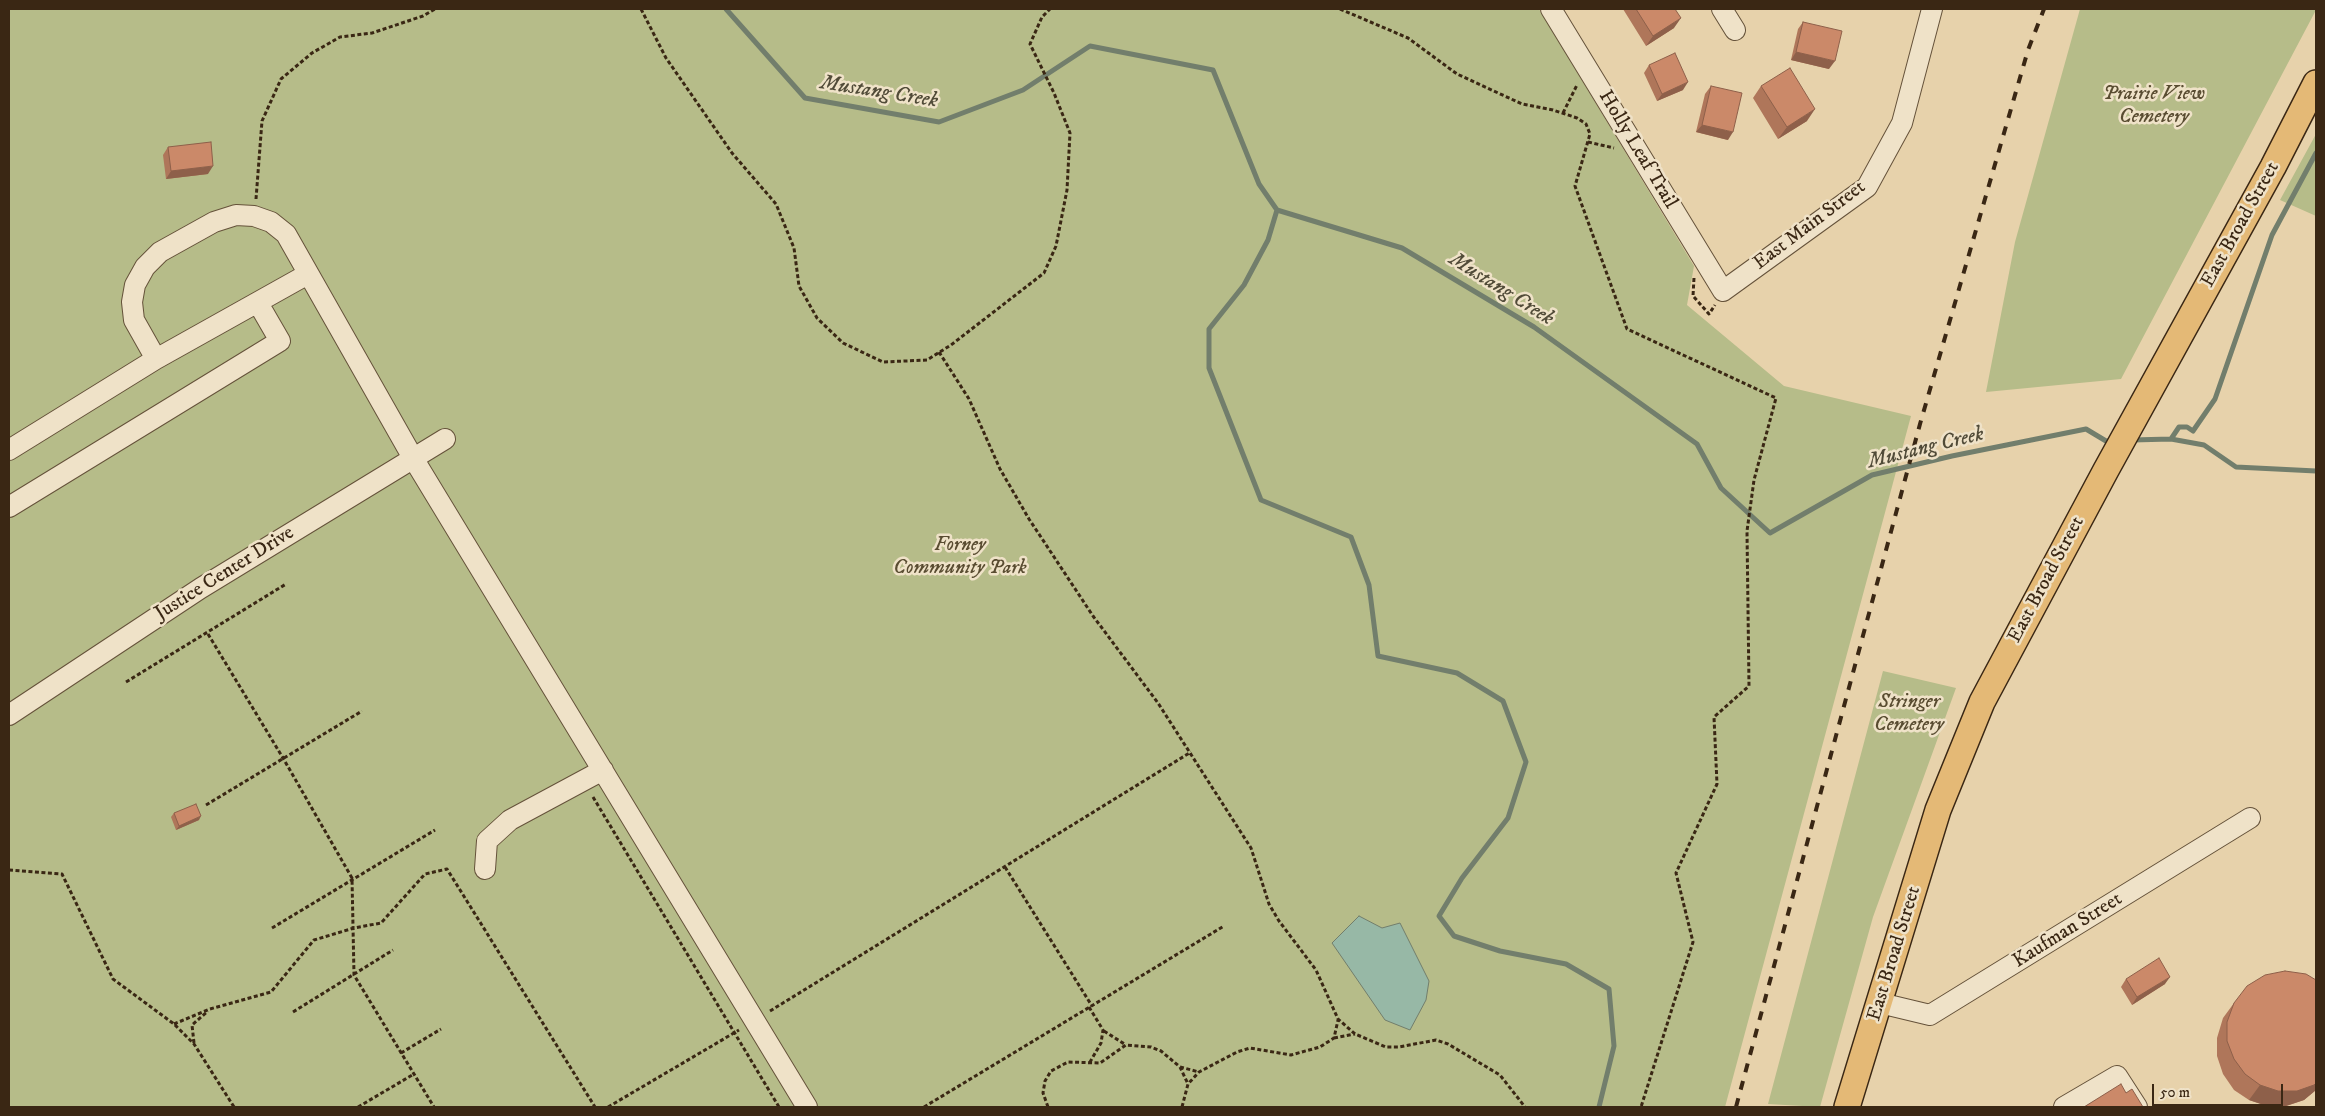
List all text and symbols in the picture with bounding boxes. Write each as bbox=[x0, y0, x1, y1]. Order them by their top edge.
water label: Mustang Creek bbox=[818, 71, 940, 115]
park label: Prairie View Cemetery bbox=[2103, 83, 2205, 130]
street label: Holly Leaf Trail bbox=[1592, 87, 1682, 213]
street label: East Broad Street bbox=[2197, 158, 2285, 292]
street label: East Main Street bbox=[1749, 176, 1871, 276]
water label: Mustang Creek bbox=[1444, 248, 1558, 332]
water label: Mustang Creek bbox=[1865, 422, 1987, 476]
street label: East Broad Street bbox=[2004, 513, 2090, 647]
street label: Justice Center Drive bbox=[151, 522, 299, 626]
park label: Forney Community Park bbox=[893, 534, 1027, 581]
park label: Stringer Cemetery bbox=[1874, 691, 1944, 738]
street label: East Broad Street bbox=[1863, 884, 1927, 1024]
street label: Kaufman Street bbox=[2009, 888, 2127, 974]
scale bar bbox=[2155, 1074, 2286, 1106]
text: 50 m bbox=[2160, 1083, 2190, 1102]

